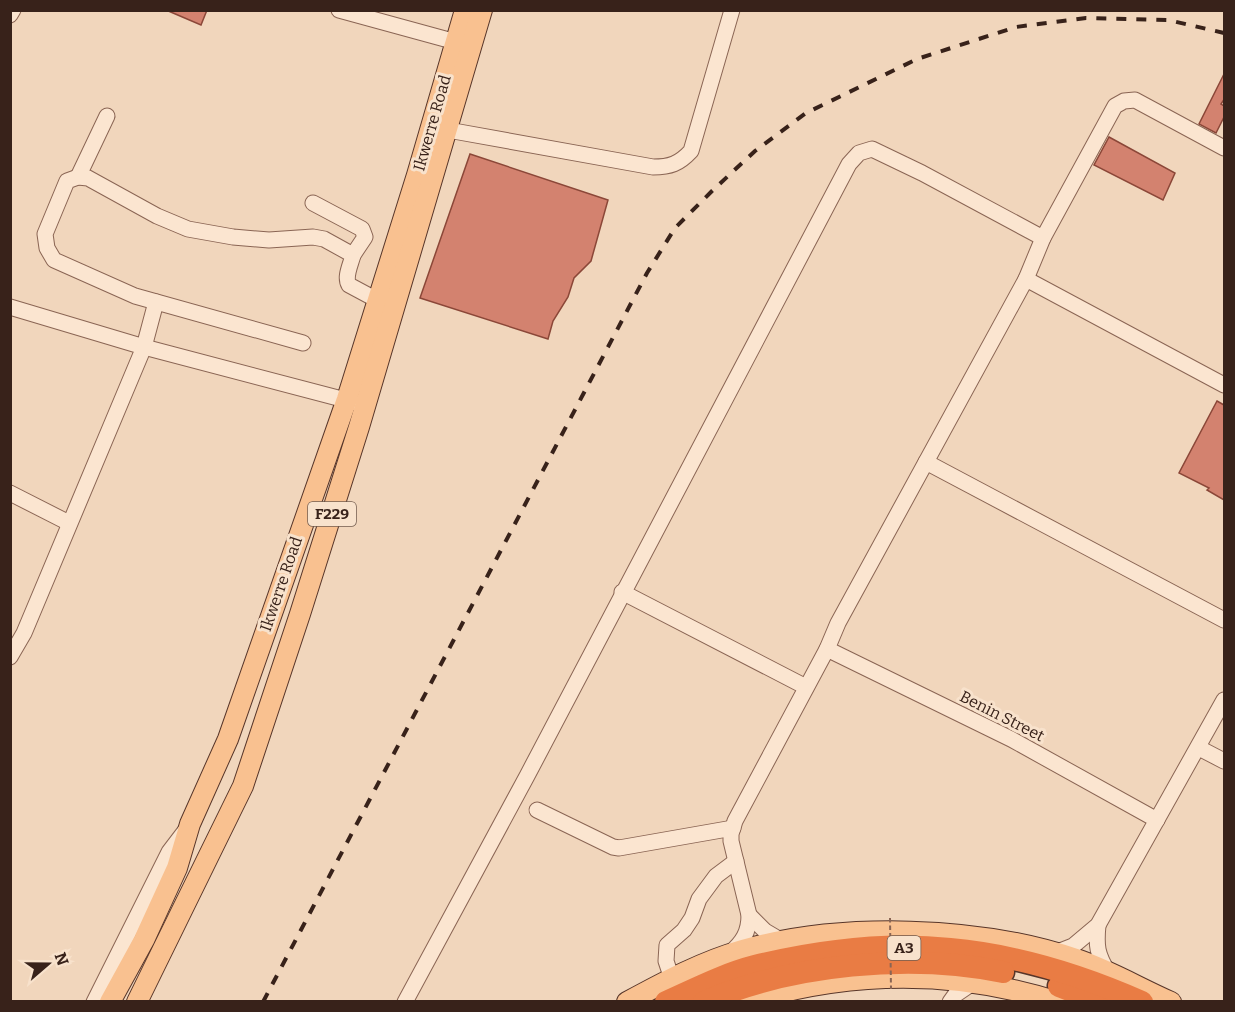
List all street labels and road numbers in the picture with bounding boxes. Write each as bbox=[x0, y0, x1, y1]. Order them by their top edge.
street label: Ikwerre Road bbox=[409, 72, 455, 173]
road number: F229 bbox=[308, 502, 356, 526]
street label: Ikwerre Road bbox=[256, 534, 306, 634]
street label: Benin Street bbox=[957, 687, 1048, 746]
road number: A3 bbox=[888, 936, 920, 960]

